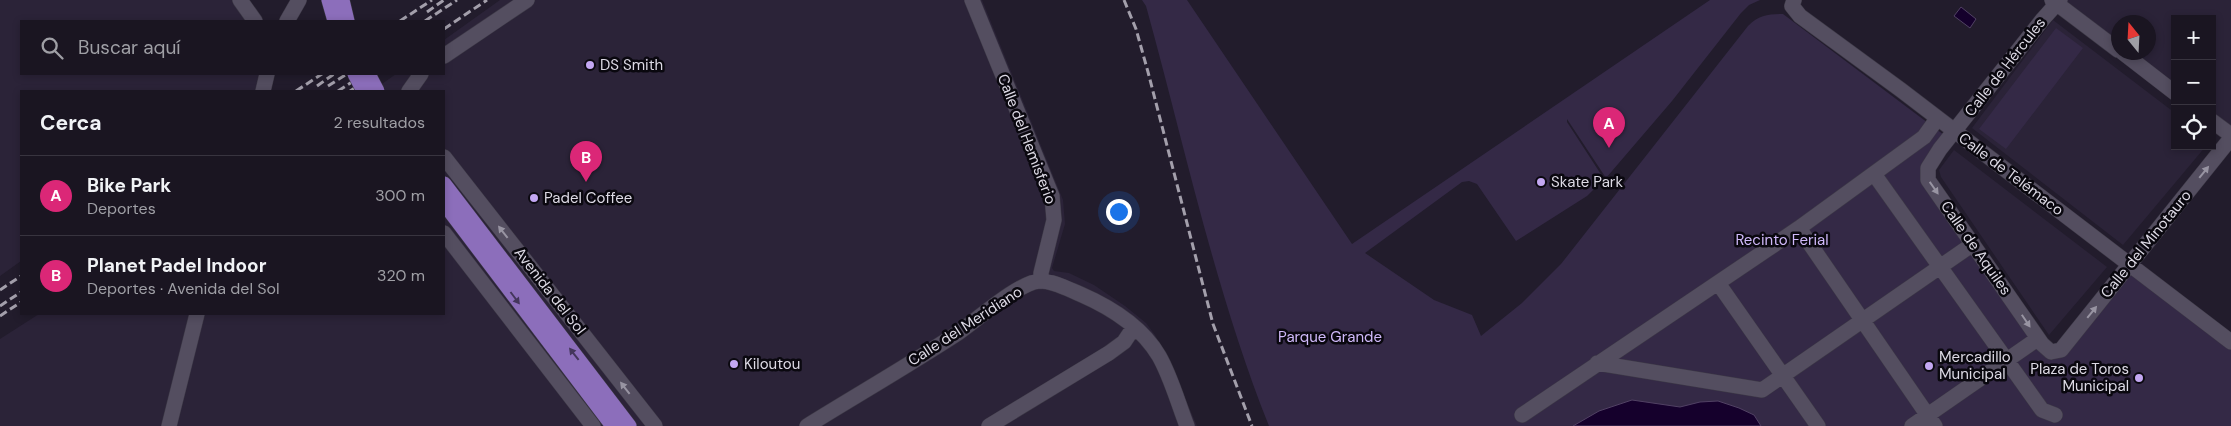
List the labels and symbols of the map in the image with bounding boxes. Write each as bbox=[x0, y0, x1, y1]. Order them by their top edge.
street label: Calle de Hércules bbox=[1960, 13, 2050, 121]
north arrow bbox=[2111, 15, 2156, 60]
place label: DS Smith bbox=[600, 55, 663, 75]
marker: DS Smith bbox=[584, 59, 596, 71]
street label: Calle del Hemisferio bbox=[993, 71, 1061, 207]
pin: A bbox=[1593, 107, 1625, 148]
street label: Calle de Telémaco bbox=[1954, 128, 2068, 220]
pin: B bbox=[570, 141, 602, 182]
one-way arrow bbox=[2198, 165, 2209, 178]
place label: Skate Park bbox=[1551, 172, 1623, 192]
marker: Skate Park bbox=[1535, 176, 1547, 188]
one-way arrow bbox=[1929, 181, 1939, 194]
street label: Calle del Minotauro bbox=[2096, 186, 2196, 302]
place label: Padel Coffee bbox=[544, 188, 632, 208]
marker: Padel Coffee bbox=[528, 192, 540, 204]
street label: Calle de Aquiles bbox=[1936, 197, 2016, 299]
your location bbox=[1106, 199, 1132, 225]
one-way arrow bbox=[498, 226, 509, 239]
park label: Recinto Ferial bbox=[1735, 230, 1829, 250]
street label: Avenida del Sol bbox=[510, 243, 590, 339]
street label: Calle del Meridiano bbox=[904, 282, 1026, 370]
one-way arrow bbox=[510, 291, 521, 304]
one-way arrow bbox=[2086, 306, 2097, 319]
one-way arrow bbox=[2021, 314, 2031, 328]
park label: Parque Grande bbox=[1278, 327, 1382, 347]
place label: Mercadillo Municipal bbox=[1939, 347, 2011, 384]
one-way arrow bbox=[568, 348, 579, 361]
place label: Kiloutou bbox=[744, 354, 800, 374]
marker: Kiloutou bbox=[728, 358, 740, 370]
place label: Plaza de Toros Municipal bbox=[2030, 359, 2129, 396]
marker: Mercadillo Municipal bbox=[1923, 360, 1935, 372]
marker: Plaza de Toros Municipal bbox=[2133, 372, 2145, 384]
one-way arrow bbox=[619, 382, 630, 395]

